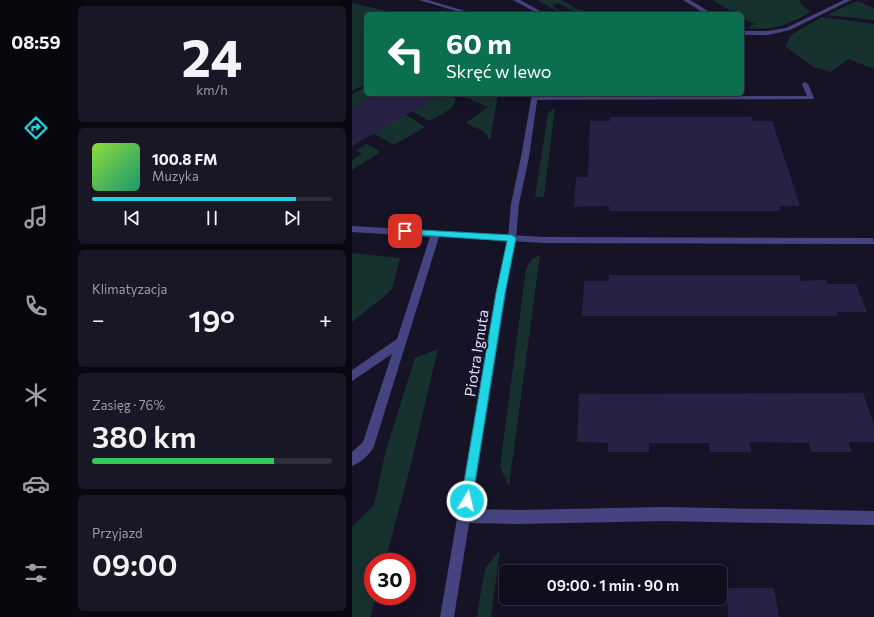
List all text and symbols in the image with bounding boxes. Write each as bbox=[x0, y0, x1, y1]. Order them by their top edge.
text: 24 bbox=[182, 24, 242, 88]
text: 60 m bbox=[446, 26, 512, 60]
icon: left bbox=[380, 28, 432, 80]
text: 08:59 bbox=[11, 31, 61, 53]
text: Skręć w lewo bbox=[446, 60, 552, 82]
text: km/h bbox=[196, 82, 228, 98]
icon: directions bbox=[22, 114, 50, 142]
text: 100.8 FM bbox=[152, 150, 218, 168]
text: Muzyka bbox=[152, 168, 199, 184]
icon: music bbox=[22, 203, 50, 231]
icon: previous bbox=[121, 207, 143, 229]
icon: pause bbox=[201, 207, 223, 229]
icon: next bbox=[281, 207, 303, 229]
pin bbox=[388, 214, 422, 248]
icon: arrive bbox=[394, 220, 416, 242]
text: Klimatyzacja bbox=[92, 281, 167, 297]
icon: phone bbox=[22, 292, 50, 320]
text: 19° bbox=[189, 301, 235, 338]
text: − bbox=[92, 306, 105, 333]
text: + bbox=[319, 306, 332, 333]
street label: Piotra Ignuta bbox=[460, 308, 492, 398]
icon: climate bbox=[22, 381, 50, 409]
text: Zasięg · 76% bbox=[92, 397, 165, 413]
text: 380 km bbox=[92, 417, 196, 454]
icon: car bbox=[22, 470, 50, 498]
position arrow bbox=[446, 480, 488, 522]
text: Przyjazd bbox=[92, 525, 143, 541]
text: 09:00 bbox=[92, 545, 178, 582]
speed limit sign: 30 bbox=[364, 553, 416, 605]
icon: filters bbox=[22, 559, 50, 587]
text: 09:00 · 1 min · 90 m bbox=[547, 576, 679, 594]

